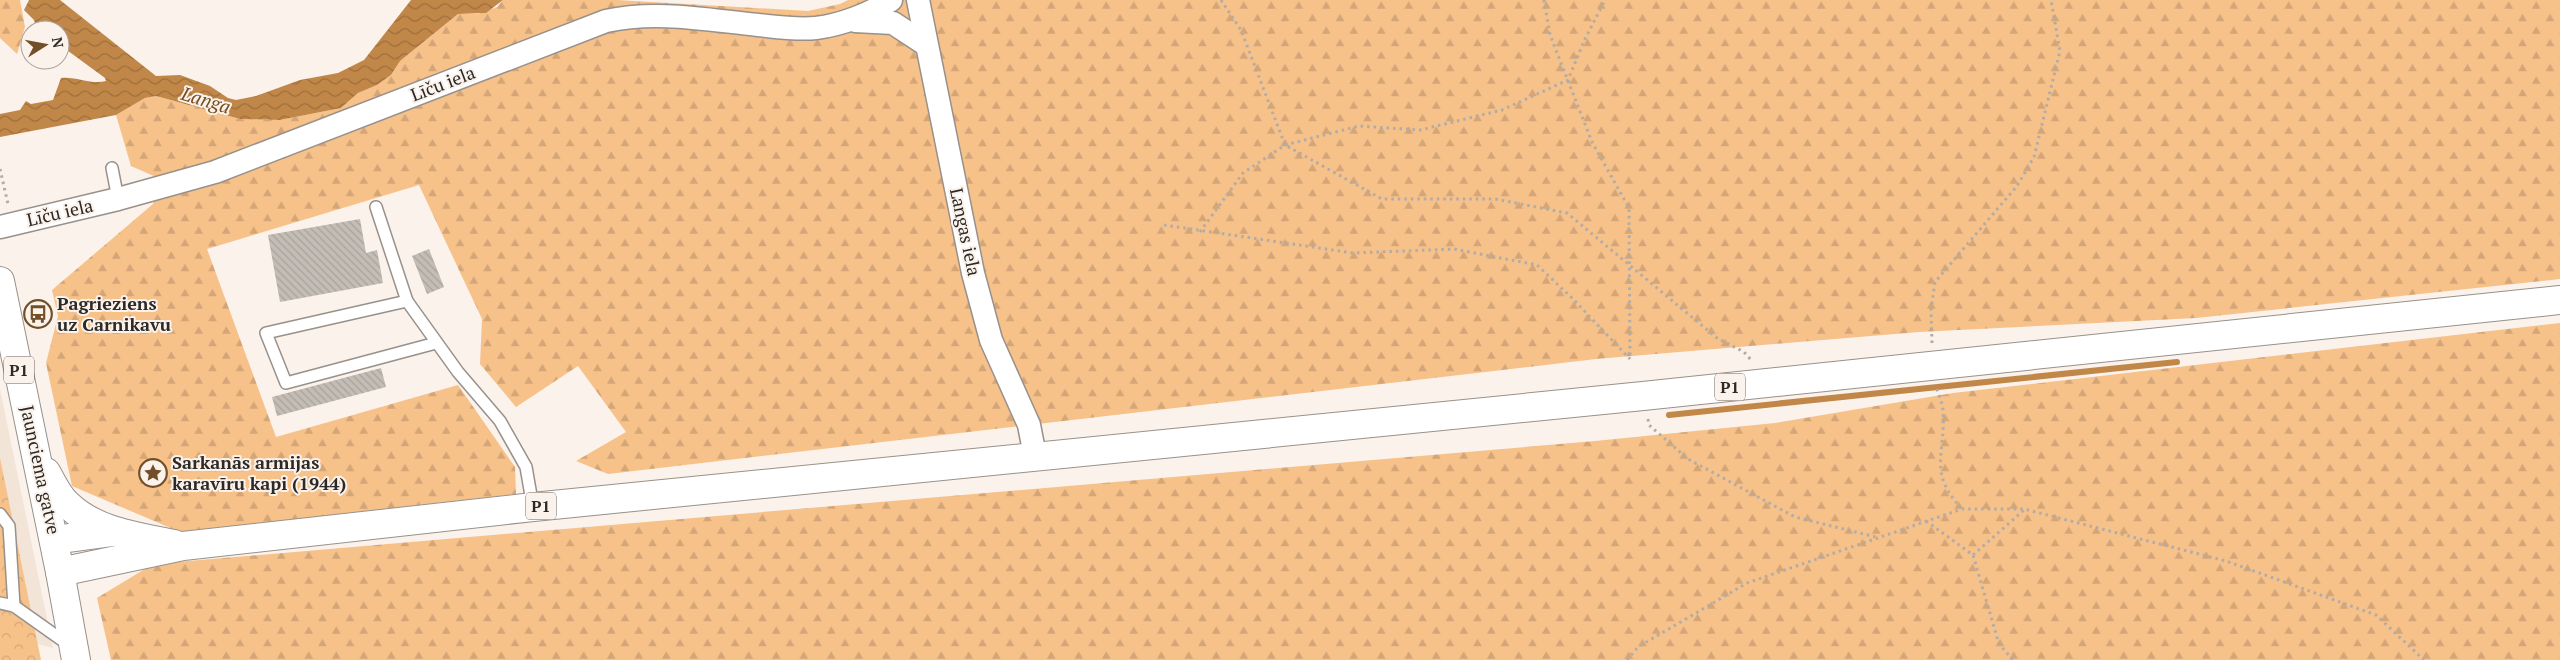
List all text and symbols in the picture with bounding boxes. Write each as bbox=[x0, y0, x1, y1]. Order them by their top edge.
north arrow bbox=[20, 20, 70, 70]
text: N bbox=[48, 35, 69, 50]
street label: Līču iela bbox=[407, 60, 478, 106]
water label: Langa bbox=[177, 80, 234, 119]
street label: Langas iela bbox=[945, 186, 987, 278]
street label: Līču iela bbox=[24, 193, 95, 231]
place label: Pagrieziens uz Carnikavu bbox=[57, 291, 171, 336]
bus stop icon: Pagrieziens uz Carnikavu bbox=[23, 299, 53, 329]
road number: P1 bbox=[4, 356, 34, 384]
road number: P1 bbox=[1715, 374, 1745, 401]
street label: Jaunciema gatve bbox=[16, 403, 66, 536]
place label: Sarkanās armijas karavīru kapi (1944) bbox=[172, 450, 346, 495]
place icon: Sarkanās armijas karavīru kapi (1944) bbox=[138, 458, 168, 488]
road number: P1 bbox=[526, 492, 556, 520]

